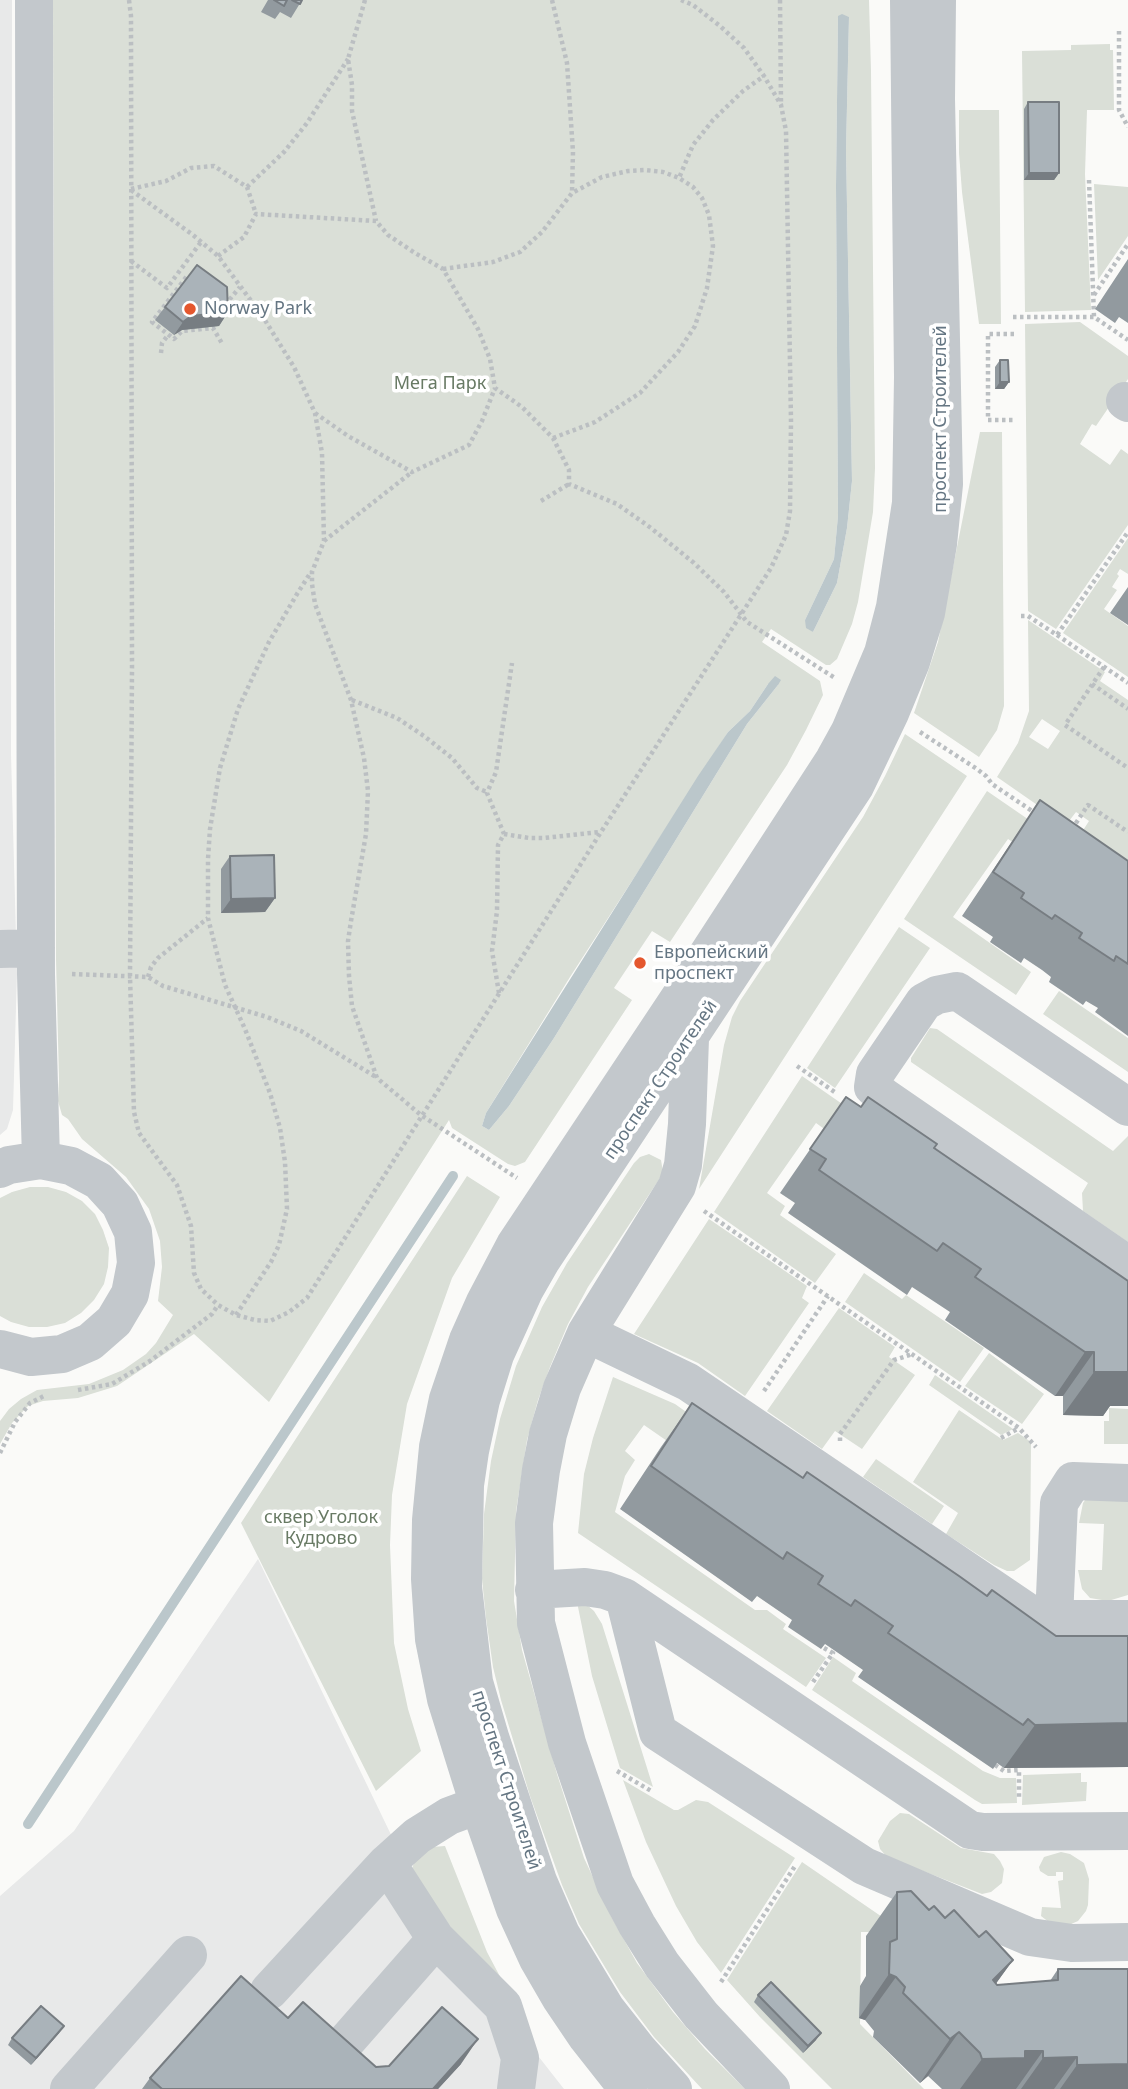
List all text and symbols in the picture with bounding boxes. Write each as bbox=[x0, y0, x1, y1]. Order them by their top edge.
place label: Norway Park bbox=[204, 298, 312, 320]
marker: Norway Park bbox=[182, 301, 198, 317]
street label: проспект Строителей bbox=[930, 325, 952, 513]
park label: Мега Парк bbox=[394, 373, 486, 395]
place label: Европейский проспект bbox=[654, 942, 769, 984]
marker: Европейский проспект bbox=[632, 955, 648, 971]
street label: проспект Строителей bbox=[600, 996, 722, 1164]
park label: сквер Уголок Кудрово bbox=[264, 1507, 378, 1550]
street label: проспект Строителей bbox=[467, 1688, 545, 1872]

